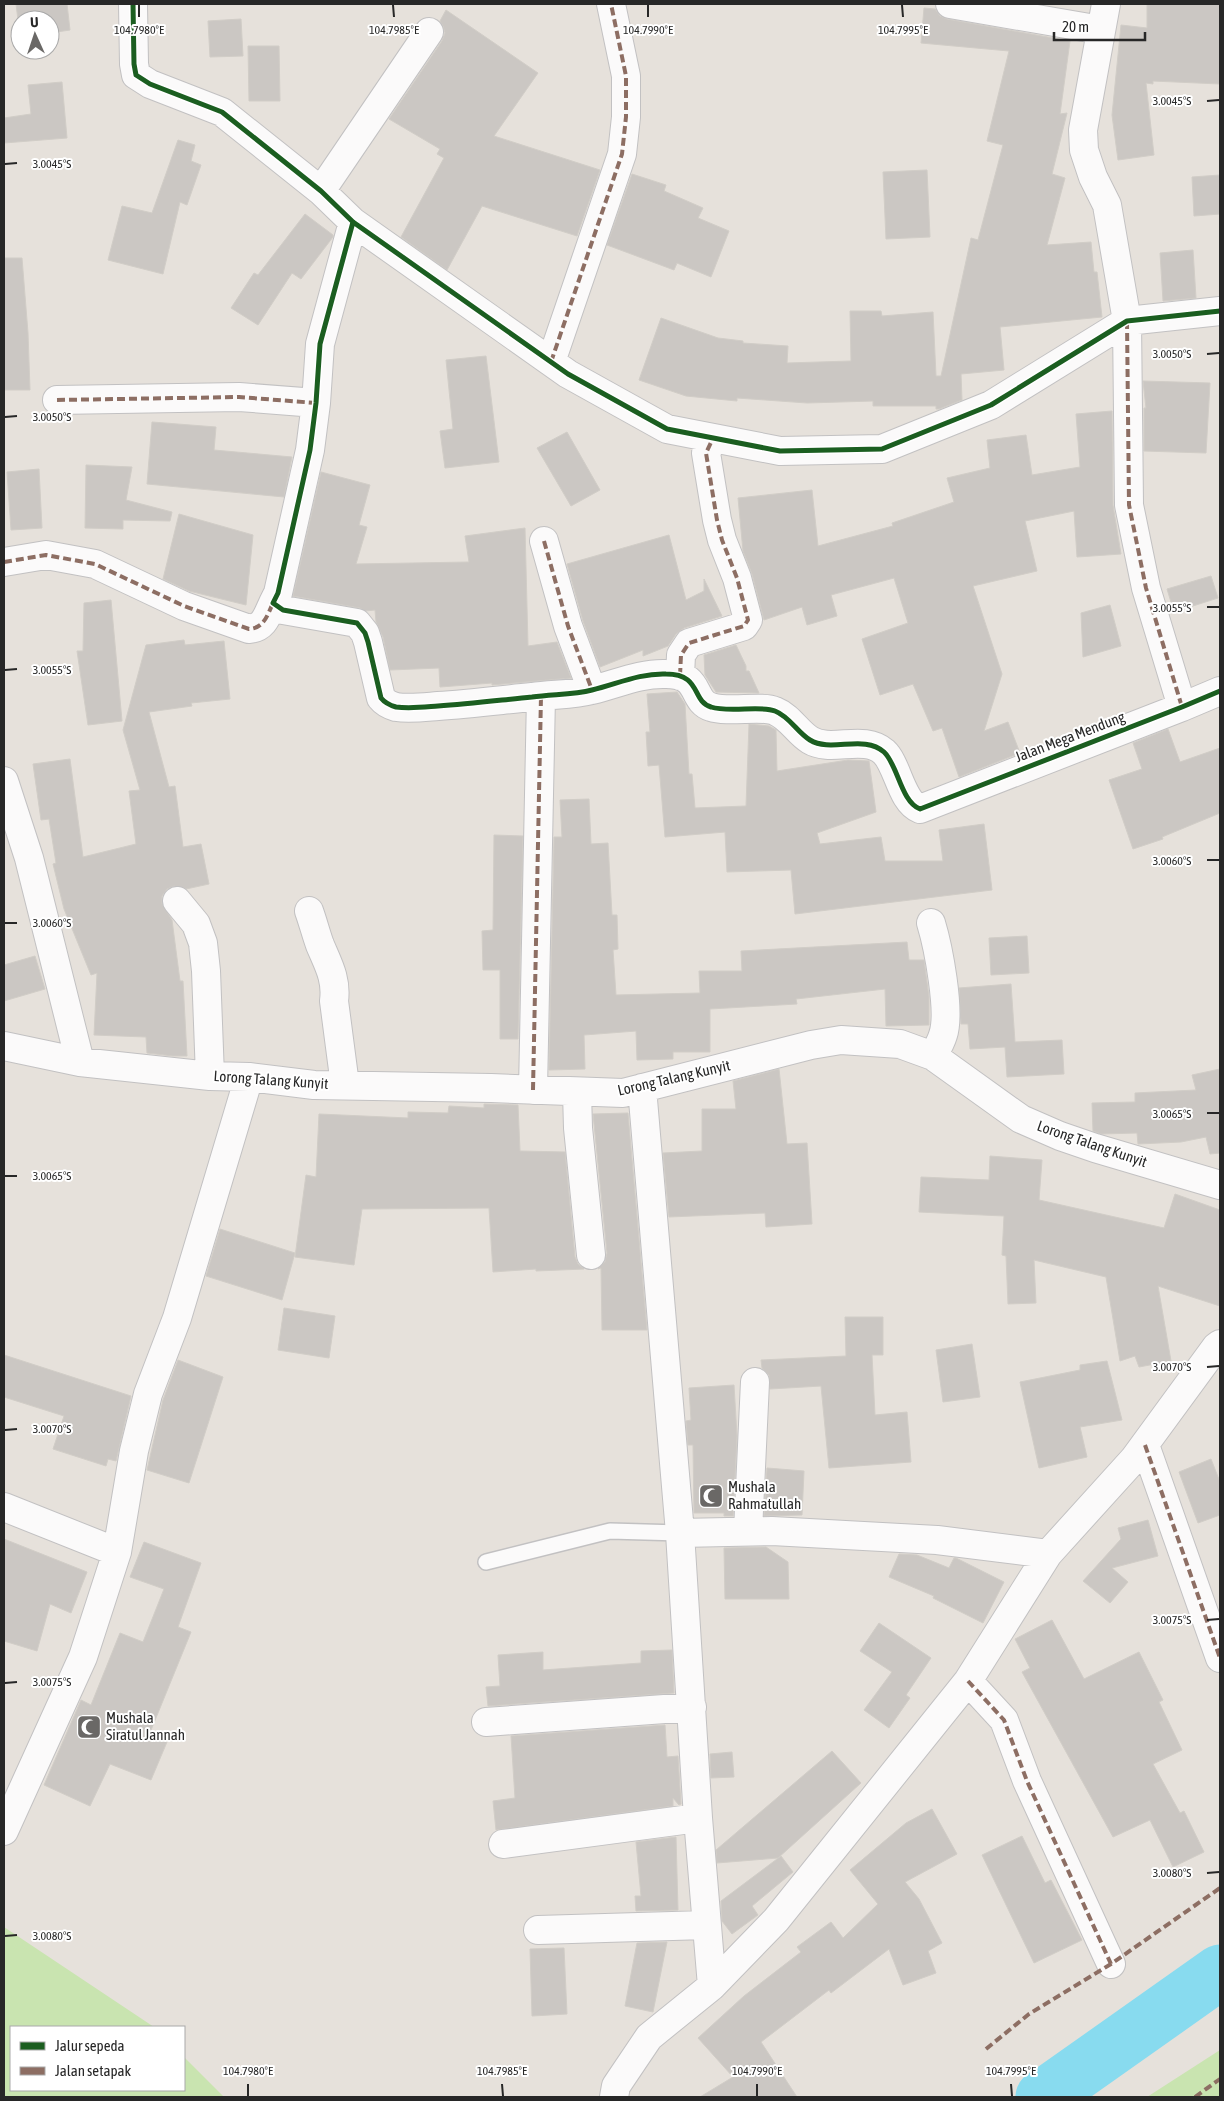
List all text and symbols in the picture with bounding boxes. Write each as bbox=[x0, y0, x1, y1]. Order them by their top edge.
north arrow bbox=[10, 10, 60, 60]
scale bar bbox=[1054, 10, 1145, 42]
text: U bbox=[30, 14, 39, 30]
text: 20 m bbox=[1062, 18, 1089, 35]
text: 104.7980°E bbox=[114, 23, 164, 37]
text: 104.7985°E bbox=[369, 23, 419, 37]
text: 104.7990°E bbox=[623, 23, 673, 37]
text: 104.7995°E bbox=[878, 23, 928, 37]
text: 3.0045°S bbox=[1153, 94, 1191, 108]
text: 3.0045°S bbox=[33, 157, 71, 171]
text: 3.0050°S bbox=[1153, 347, 1191, 361]
text: 3.0050°S bbox=[33, 410, 71, 424]
text: 3.0055°S bbox=[1153, 601, 1191, 615]
text: 3.0055°S bbox=[33, 663, 71, 677]
street label: Jalan Mega Mendung bbox=[1012, 708, 1128, 765]
text: 3.0060°S bbox=[1153, 854, 1191, 868]
text: 3.0060°S bbox=[33, 916, 71, 930]
street label: Lorong Talang Kunyit bbox=[616, 1056, 732, 1099]
street label: Lorong Talang Kunyit bbox=[213, 1067, 329, 1092]
text: 3.0065°S bbox=[1153, 1107, 1191, 1121]
street label: Lorong Talang Kunyit bbox=[1035, 1117, 1149, 1170]
text: 3.0065°S bbox=[33, 1169, 71, 1183]
text: 3.0070°S bbox=[1153, 1360, 1191, 1374]
text: 3.0070°S bbox=[33, 1422, 71, 1436]
place label: Mushala Rahmatullah bbox=[728, 1478, 801, 1512]
mosque icon: Mushala Rahmatullah bbox=[698, 1483, 724, 1509]
text: 3.0075°S bbox=[1153, 1613, 1191, 1627]
text: 3.0075°S bbox=[33, 1675, 71, 1689]
place label: Mushala Siratul Jannah bbox=[106, 1709, 185, 1743]
mosque icon: Mushala Siratul Jannah bbox=[76, 1714, 102, 1740]
text: 3.0080°S bbox=[1153, 1866, 1191, 1880]
text: 3.0080°S bbox=[33, 1929, 71, 1943]
legend bbox=[10, 2026, 185, 2091]
text: Jalur sepeda bbox=[55, 2037, 125, 2054]
text: Jalan setapak bbox=[55, 2062, 132, 2079]
text: 104.7980°E bbox=[223, 2064, 273, 2078]
text: 104.7985°E bbox=[477, 2064, 527, 2078]
text: 104.7990°E bbox=[732, 2064, 782, 2078]
text: 104.7995°E bbox=[986, 2064, 1036, 2078]

